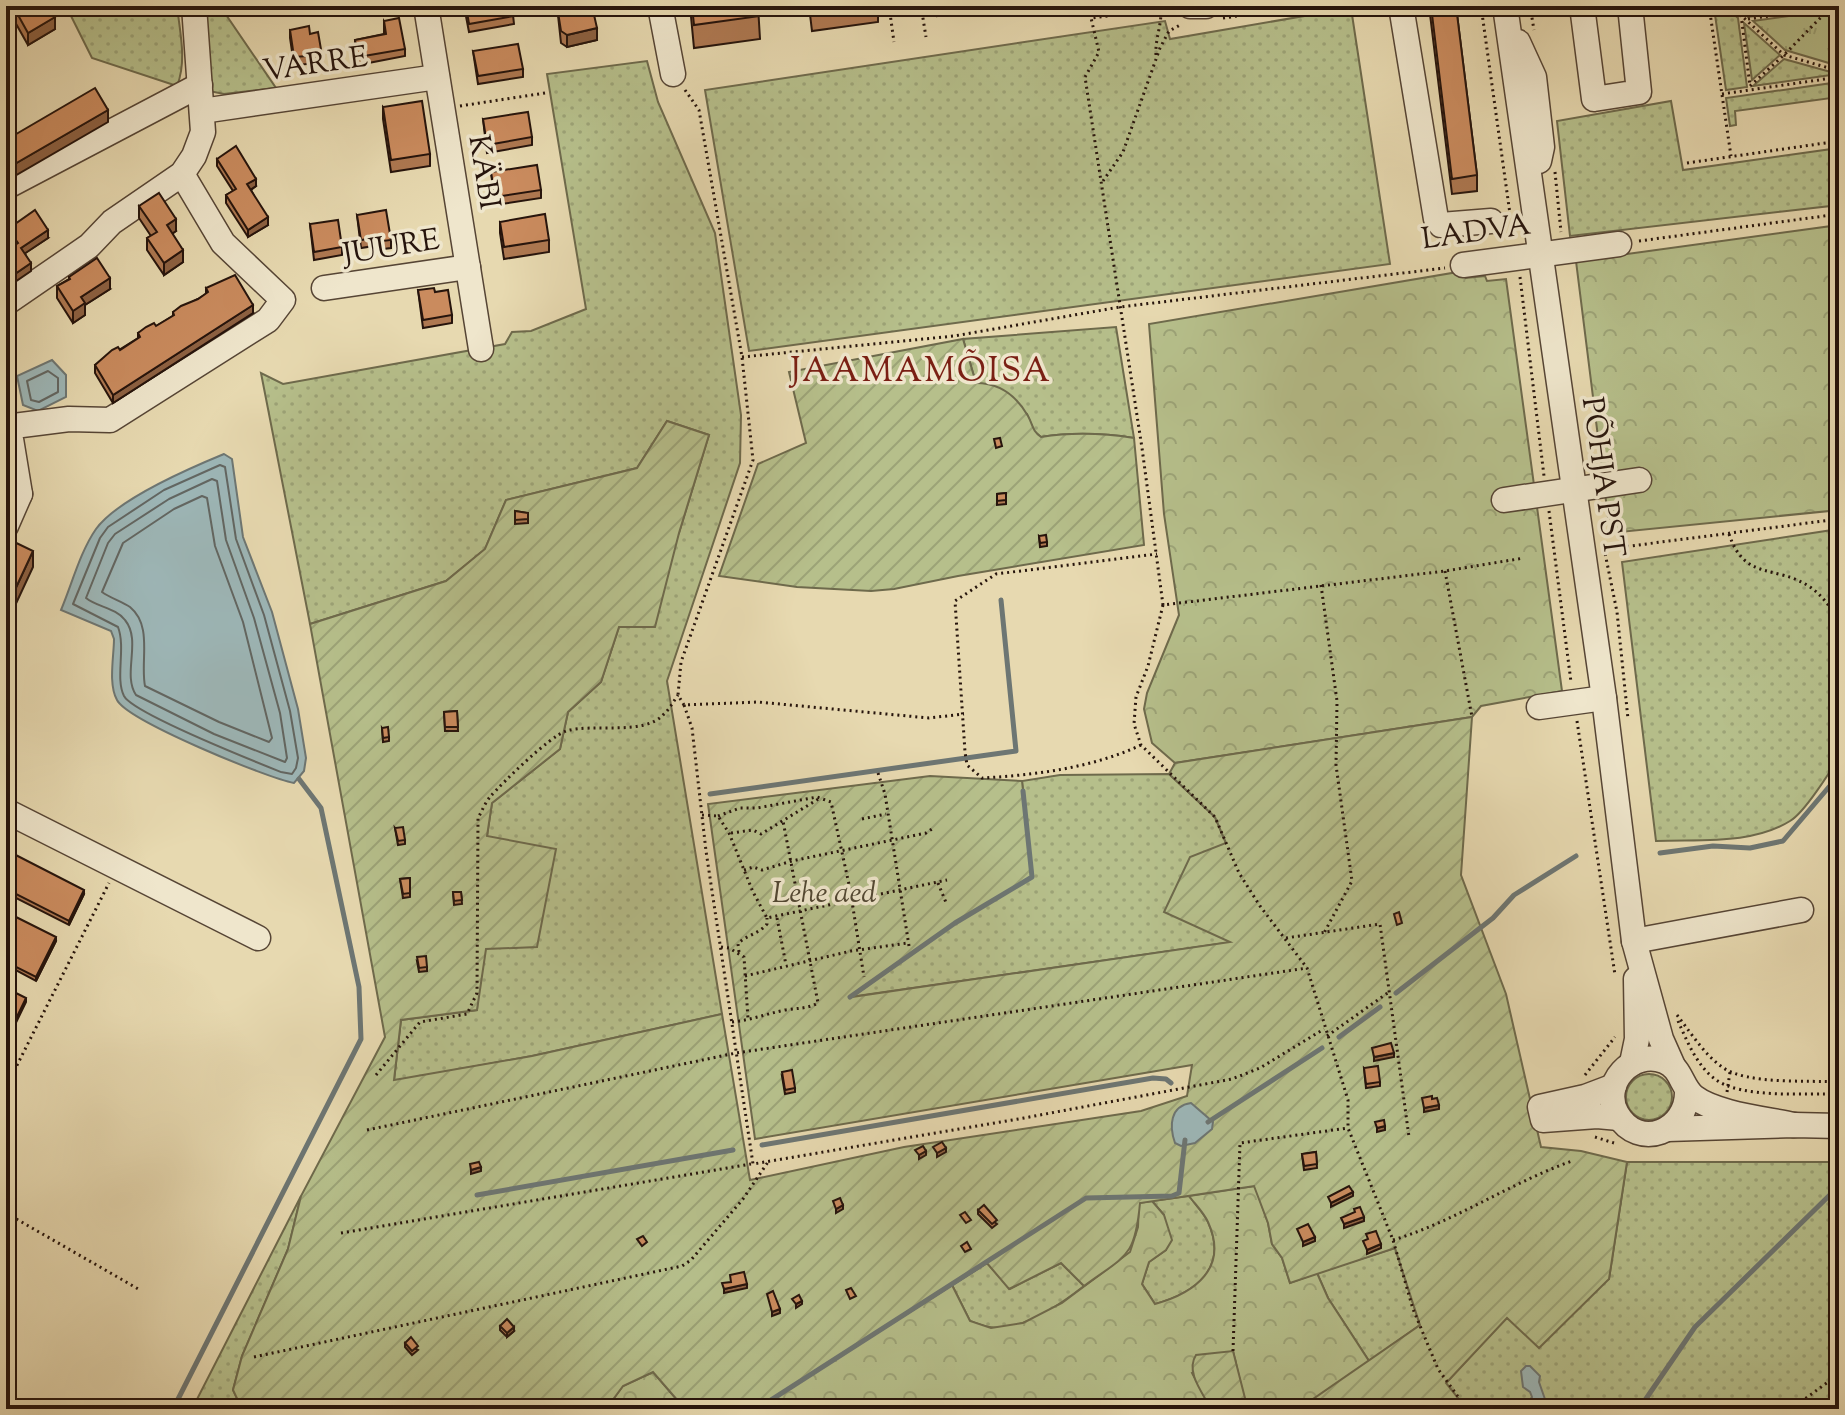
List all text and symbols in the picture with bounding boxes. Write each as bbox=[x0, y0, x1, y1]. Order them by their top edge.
street label: VARRE bbox=[260, 37, 371, 94]
street label: KÄBI bbox=[455, 132, 510, 213]
street label: LADVA bbox=[1419, 205, 1534, 262]
street label: JUURE bbox=[338, 220, 443, 278]
district label: JAAMAMÕISA bbox=[788, 348, 1052, 397]
street label: PÕHJA PST bbox=[1569, 394, 1634, 560]
park label: Lehe aed bbox=[772, 873, 876, 916]

